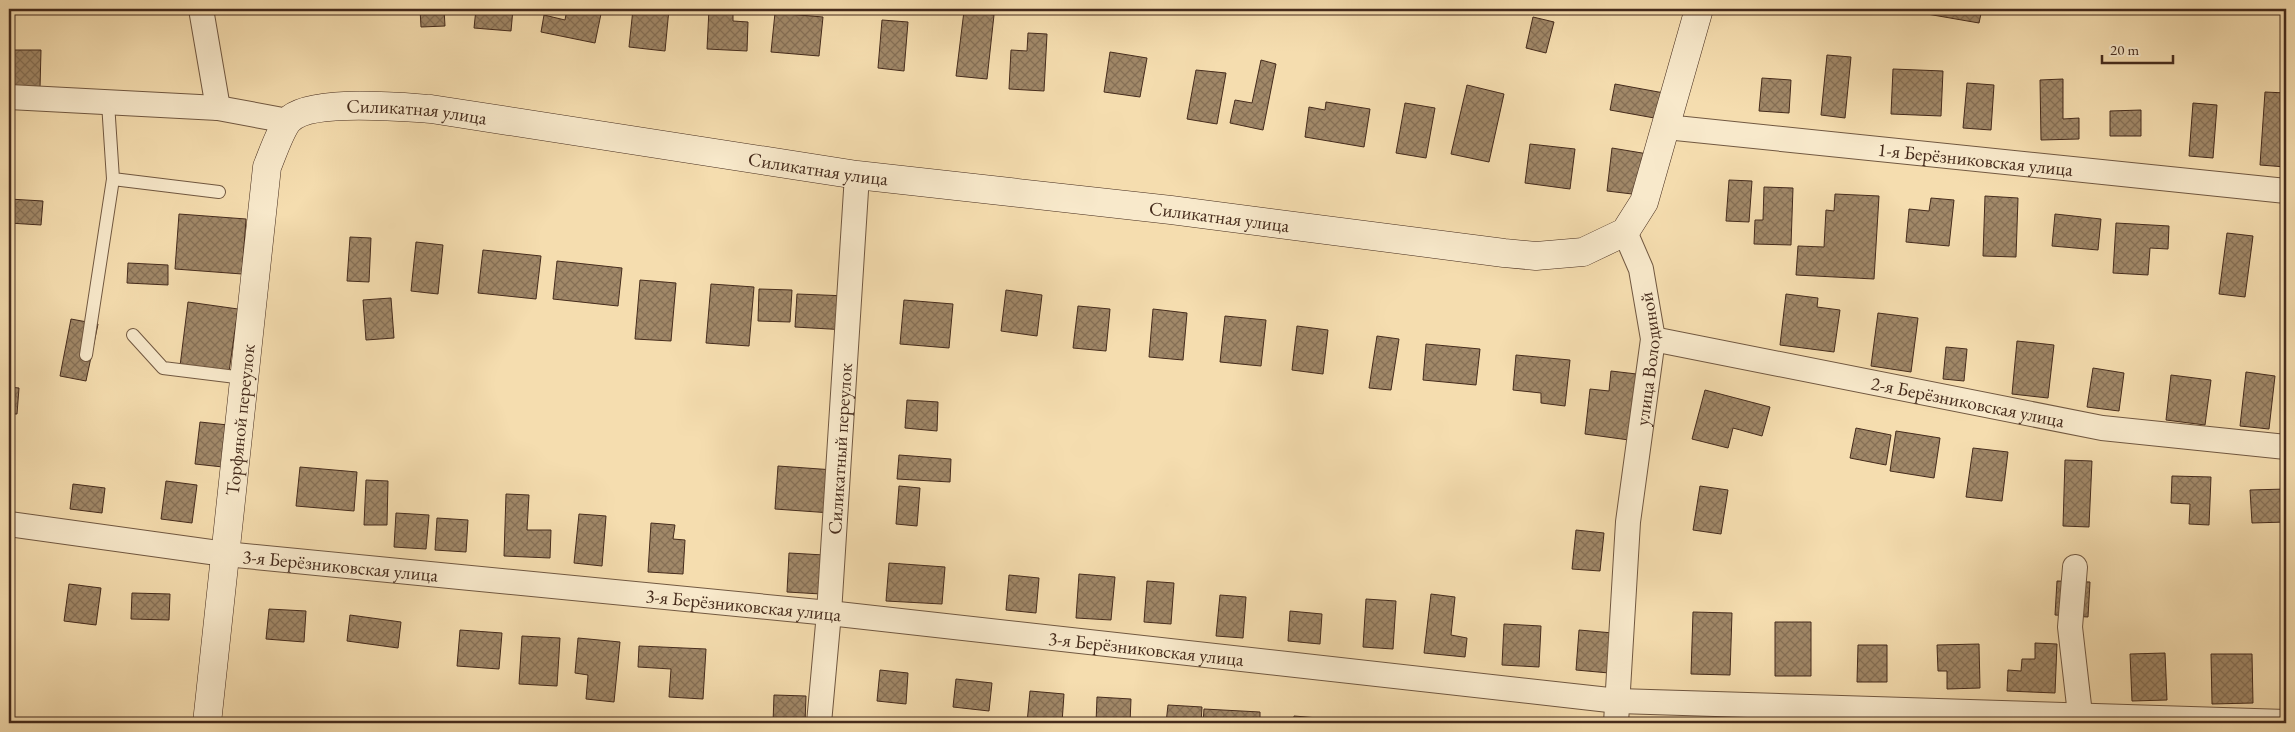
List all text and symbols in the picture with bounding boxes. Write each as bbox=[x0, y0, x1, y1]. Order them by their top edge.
scale bar bbox=[2102, 32, 2174, 64]
text: 20 m bbox=[2110, 40, 2139, 59]
street label: Силикатная улица bbox=[346, 94, 489, 131]
street label: 1-я Берёзниковская улица bbox=[1876, 137, 2075, 182]
street label: Силикатная улица bbox=[746, 146, 890, 191]
street label: Силикатная улица bbox=[1148, 196, 1291, 238]
street label: улица Володиной bbox=[1629, 290, 1666, 427]
street label: Торфяной переулок bbox=[220, 343, 261, 497]
street label: Силикатный переулок bbox=[822, 362, 858, 535]
street label: 2-я Берёзниковская улица bbox=[1869, 371, 2067, 433]
street label: 3-я Берёзниковская улица bbox=[241, 544, 440, 588]
street label: 3-я Берёзниковская улица bbox=[644, 583, 843, 627]
street label: 3-я Берёзниковская улица bbox=[1047, 626, 1245, 672]

